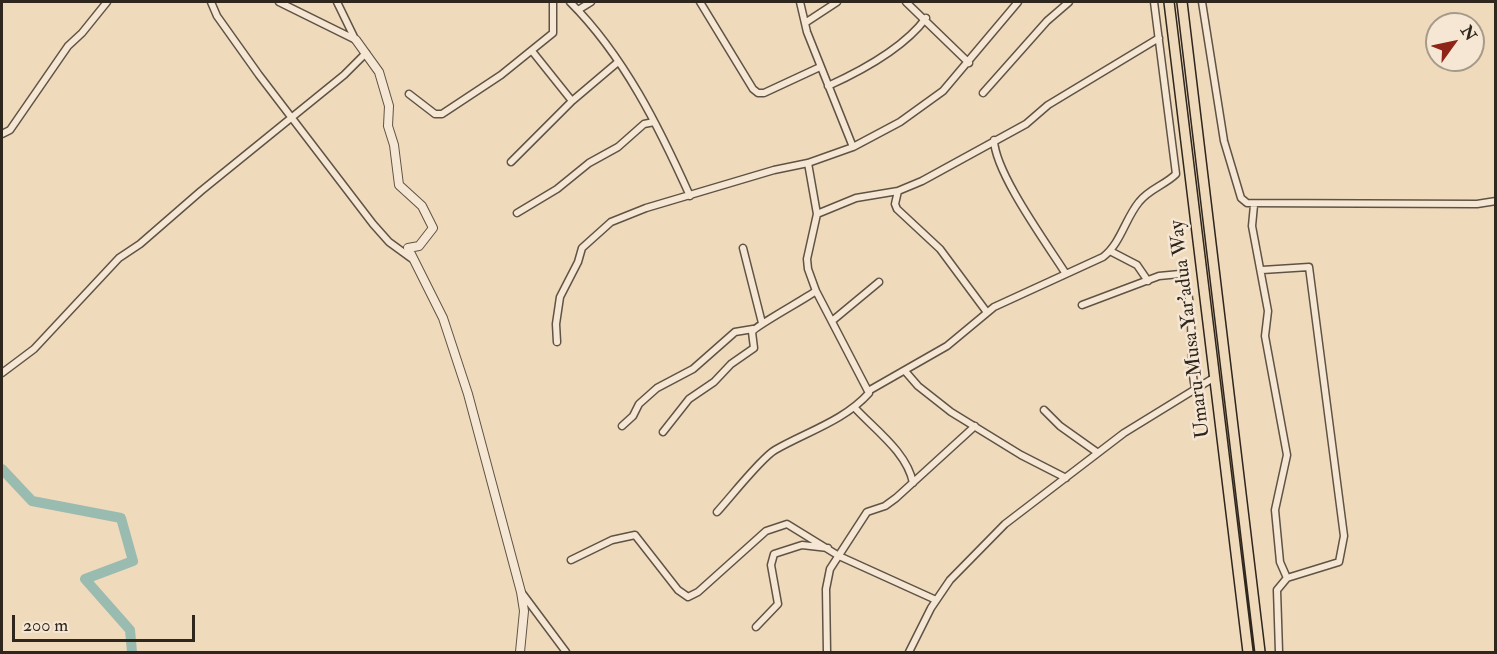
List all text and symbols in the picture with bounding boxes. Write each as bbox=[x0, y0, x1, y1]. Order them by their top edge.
north arrow bbox=[1425, 12, 1485, 72]
text: N bbox=[1456, 22, 1481, 45]
street label: Umaru Musa Yar'adua Way bbox=[1166, 219, 1216, 439]
scale bar bbox=[15, 603, 198, 641]
text: 200 m bbox=[23, 614, 68, 637]

